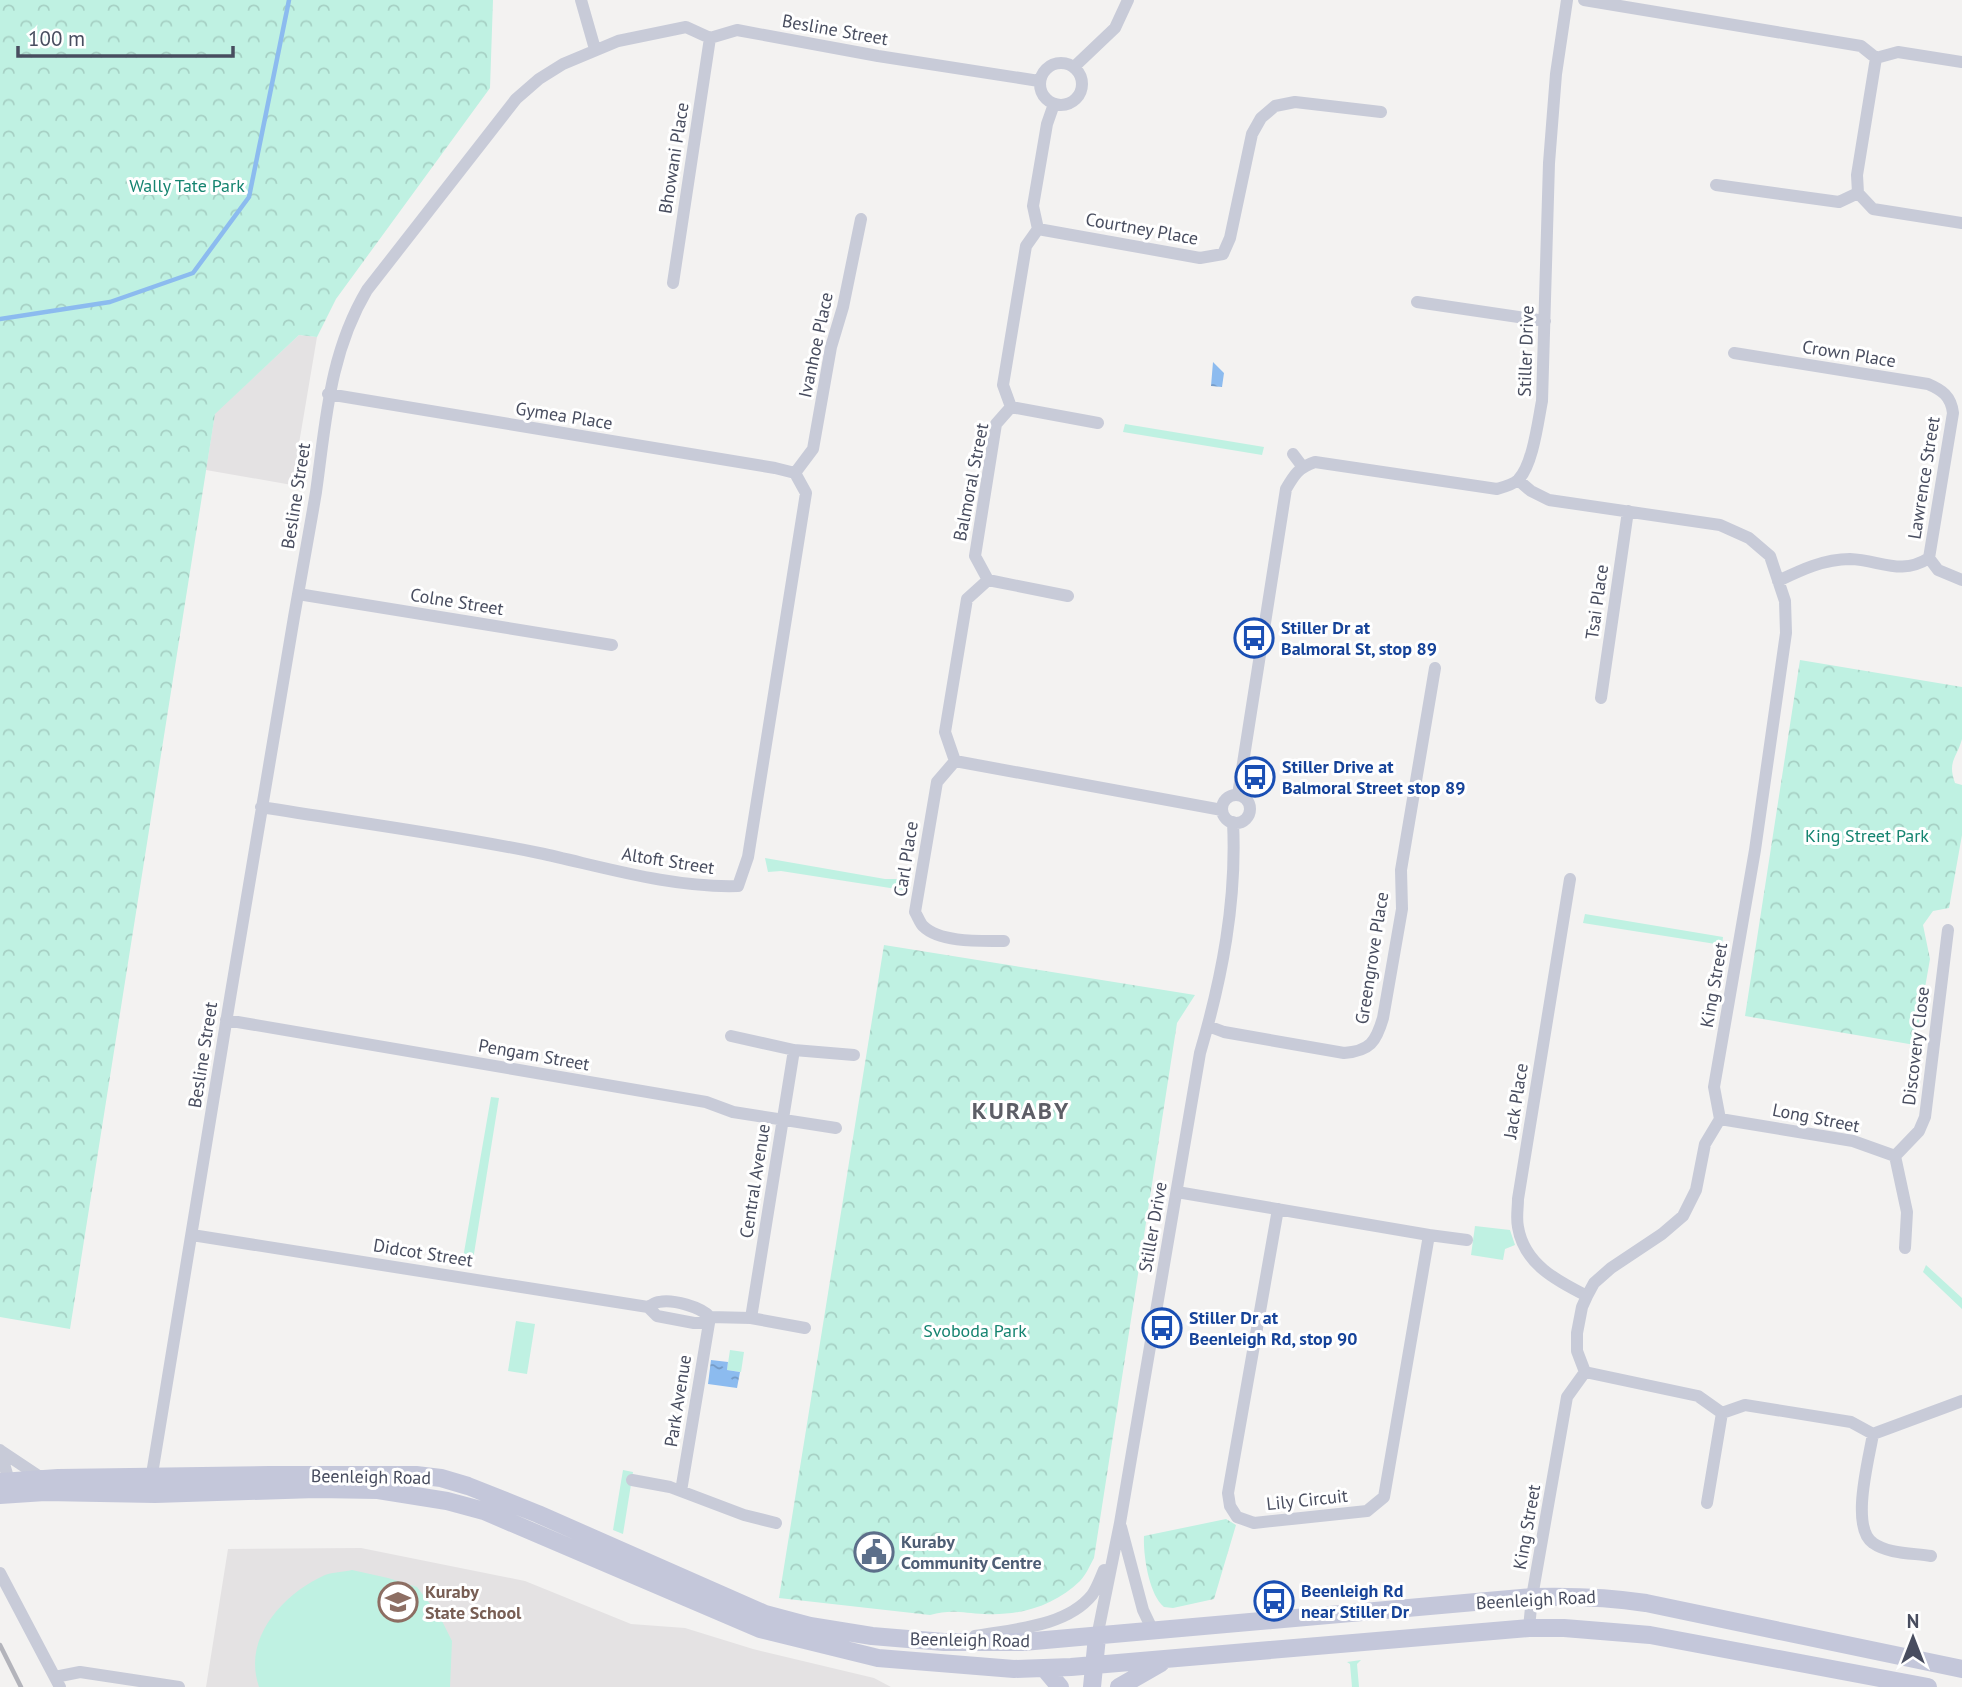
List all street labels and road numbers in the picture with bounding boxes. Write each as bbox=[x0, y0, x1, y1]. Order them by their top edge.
street label: Besline Street bbox=[780, 9, 890, 50]
street label: Bhowani Place bbox=[653, 101, 694, 215]
street label: Courtney Place bbox=[1084, 207, 1200, 250]
street label: Ivanhoe Place bbox=[793, 290, 838, 400]
street label: Stiller Drive bbox=[1512, 305, 1539, 397]
street label: Crown Place bbox=[1801, 335, 1898, 372]
street label: Gymea Place bbox=[514, 396, 614, 435]
street label: Lawrence Street bbox=[1902, 415, 1945, 541]
street label: Balmoral Street bbox=[948, 421, 993, 543]
street label: Besline Street bbox=[276, 441, 315, 551]
street label: Tsai Place bbox=[1580, 563, 1613, 641]
street label: Colne Street bbox=[409, 583, 505, 620]
street label: Carl Place bbox=[888, 819, 923, 898]
street label: Altoft Street bbox=[620, 842, 716, 879]
street label: Greengrove Place bbox=[1350, 890, 1393, 1026]
street label: King Street bbox=[1695, 941, 1732, 1029]
street label: Discovery Close bbox=[1897, 985, 1934, 1107]
street label: Besline Street bbox=[183, 1000, 222, 1110]
street label: Pengam Street bbox=[477, 1033, 591, 1076]
street label: Jack Place bbox=[1498, 1061, 1533, 1141]
street label: Long Street bbox=[1771, 1098, 1862, 1137]
street label: Central Avenue bbox=[734, 1122, 775, 1240]
street label: Stiller Drive bbox=[1133, 1180, 1172, 1274]
street label: Didcot Street bbox=[372, 1233, 475, 1272]
street label: Park Avenue bbox=[659, 1353, 696, 1449]
street label: Beenleigh Road bbox=[311, 1464, 431, 1489]
street label: King Street bbox=[1508, 1483, 1545, 1571]
street label: Lily Circuit bbox=[1265, 1484, 1349, 1515]
street label: Beenleigh Road bbox=[1475, 1585, 1597, 1614]
street label: Beenleigh Road bbox=[910, 1627, 1030, 1652]

